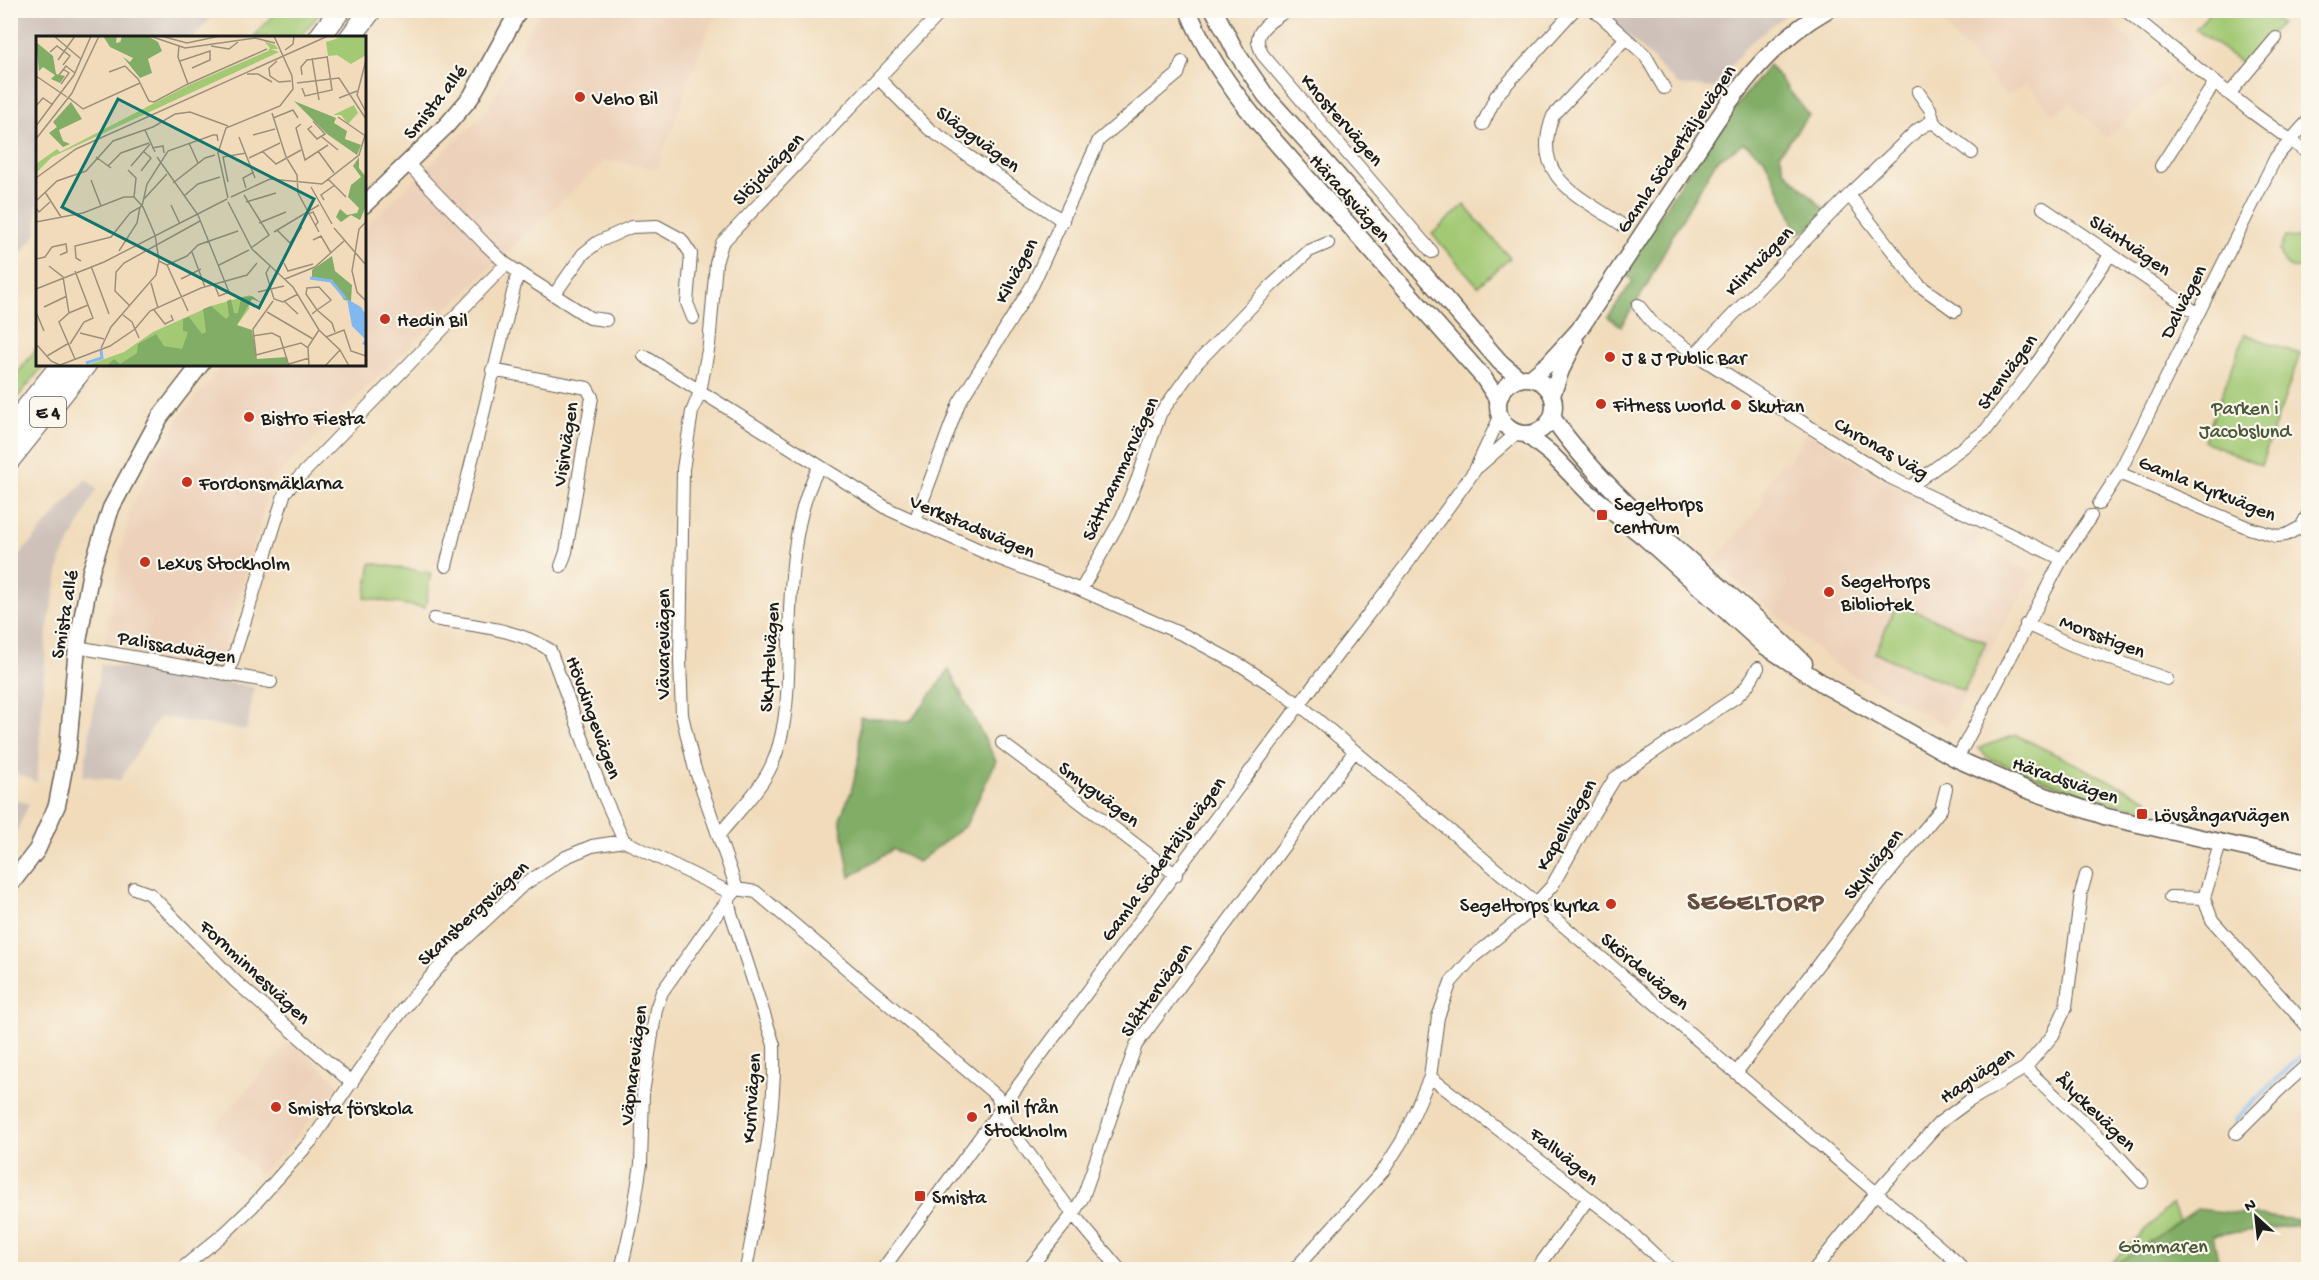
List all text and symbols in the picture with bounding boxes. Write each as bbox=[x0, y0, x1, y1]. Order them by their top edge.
inset map bbox=[36, 36, 366, 366]
street label: Smista allé bbox=[400, 61, 474, 145]
street label: Gamla Södertäljevägen bbox=[1613, 61, 1743, 238]
street label: Knostervägen bbox=[1294, 70, 1387, 173]
place label: Veho Bil bbox=[591, 89, 658, 112]
marker: Veho Bil bbox=[573, 90, 587, 104]
street label: Släggvägen bbox=[930, 103, 1024, 179]
street label: Slöjdvägen bbox=[729, 129, 810, 212]
street label: Häradsvägen bbox=[1303, 150, 1394, 249]
street label: Släntvägen bbox=[2084, 211, 2175, 283]
street label: Klintvägen bbox=[1721, 222, 1800, 302]
street label: Kilvägen bbox=[991, 235, 1045, 308]
street label: Dalvägen bbox=[2156, 261, 2214, 345]
place label: Hedin Bil bbox=[397, 311, 468, 334]
marker: Hedin Bil bbox=[378, 312, 392, 326]
street label: Stenvägen bbox=[1974, 330, 2044, 416]
place label: J & J Public Bar bbox=[1622, 349, 1748, 372]
marker: J & J Public Bar bbox=[1603, 350, 1617, 364]
street label: Sätthammarvägen bbox=[1079, 393, 1166, 545]
place label: Fitness world bbox=[1612, 396, 1726, 419]
road number: E 4 bbox=[30, 397, 66, 427]
marker: Fitness world bbox=[1594, 397, 1608, 411]
place label: Skutan bbox=[1748, 397, 1805, 420]
marker: Skutan bbox=[1729, 398, 1743, 412]
park label: Parken i Jacobslund bbox=[2199, 399, 2293, 445]
street label: Visirvägen bbox=[549, 400, 586, 489]
place label: Bistro Fiesta bbox=[260, 409, 366, 432]
marker: Bistro Fiesta bbox=[242, 410, 256, 424]
street label: Chronas Väg bbox=[1829, 414, 1932, 486]
street label: Gamla Kyrkvägen bbox=[2135, 452, 2279, 528]
place label: Fordonsmäklarna bbox=[198, 474, 344, 497]
marker: Fordonsmäklarna bbox=[180, 475, 194, 489]
street label: Verkstadsvägen bbox=[904, 491, 1038, 565]
place label: Segeltorps centrum bbox=[1614, 495, 1703, 541]
marker: Segeltorps centrum bbox=[1595, 508, 1609, 522]
place label: Lexus Stockholm bbox=[157, 554, 290, 577]
marker: Lexus Stockholm bbox=[138, 555, 152, 569]
street label: Smista allé bbox=[47, 568, 86, 661]
place label: Segeltorps Bibliotek bbox=[1840, 572, 1930, 618]
marker: Segeltorps Bibliotek bbox=[1822, 585, 1836, 599]
street label: Vävarevägen bbox=[654, 588, 677, 700]
street label: Skyttelvägen bbox=[756, 601, 787, 713]
street label: Morsstigen bbox=[2056, 611, 2148, 665]
street label: Palissadvägen bbox=[115, 628, 238, 671]
street label: Hövdingevägen bbox=[559, 654, 625, 783]
street label: Häradsvägen bbox=[2009, 753, 2122, 811]
street label: Smygvägen bbox=[1053, 758, 1143, 834]
street label: Gamla Södertäljevägen bbox=[1097, 773, 1233, 947]
street label: Kapellvägen bbox=[1533, 775, 1604, 876]
place label: Lövsångarvägen bbox=[2154, 805, 2290, 829]
marker: Lövsångarvägen bbox=[2135, 807, 2149, 821]
street label: Skylvägen bbox=[1840, 825, 1910, 905]
street label: Skansbergsvägen bbox=[414, 857, 535, 972]
district label: SEGELTORP bbox=[1687, 889, 1825, 920]
place label: Segeltorps kyrka bbox=[1460, 896, 1600, 919]
marker: Segeltorps kyrka bbox=[1604, 897, 1618, 911]
street label: Fornminnesvägen bbox=[193, 916, 314, 1031]
street label: Skördevägen bbox=[1595, 929, 1693, 1017]
street label: Slåttervägen bbox=[1116, 939, 1199, 1043]
street label: Väpnarevägen bbox=[617, 1003, 654, 1128]
street label: Hagvägen bbox=[1936, 1043, 2020, 1110]
street label: Kurirvägen bbox=[739, 1052, 768, 1144]
street label: Ålyckevägen bbox=[2049, 1067, 2142, 1158]
place label: 1 mil från Stockholm bbox=[983, 1097, 1067, 1144]
place label: Smista förskola bbox=[288, 1099, 414, 1122]
marker: Smista förskola bbox=[269, 1100, 283, 1114]
marker: 1 mil från Stockholm bbox=[965, 1110, 979, 1124]
street label: Fallvägen bbox=[1523, 1123, 1602, 1192]
north arrow bbox=[2226, 1187, 2286, 1247]
place label: Smista bbox=[932, 1188, 987, 1211]
marker: Smista bbox=[913, 1189, 927, 1203]
text: N bbox=[2242, 1196, 2260, 1218]
park label: Gömmaren bbox=[2118, 1237, 2208, 1260]

